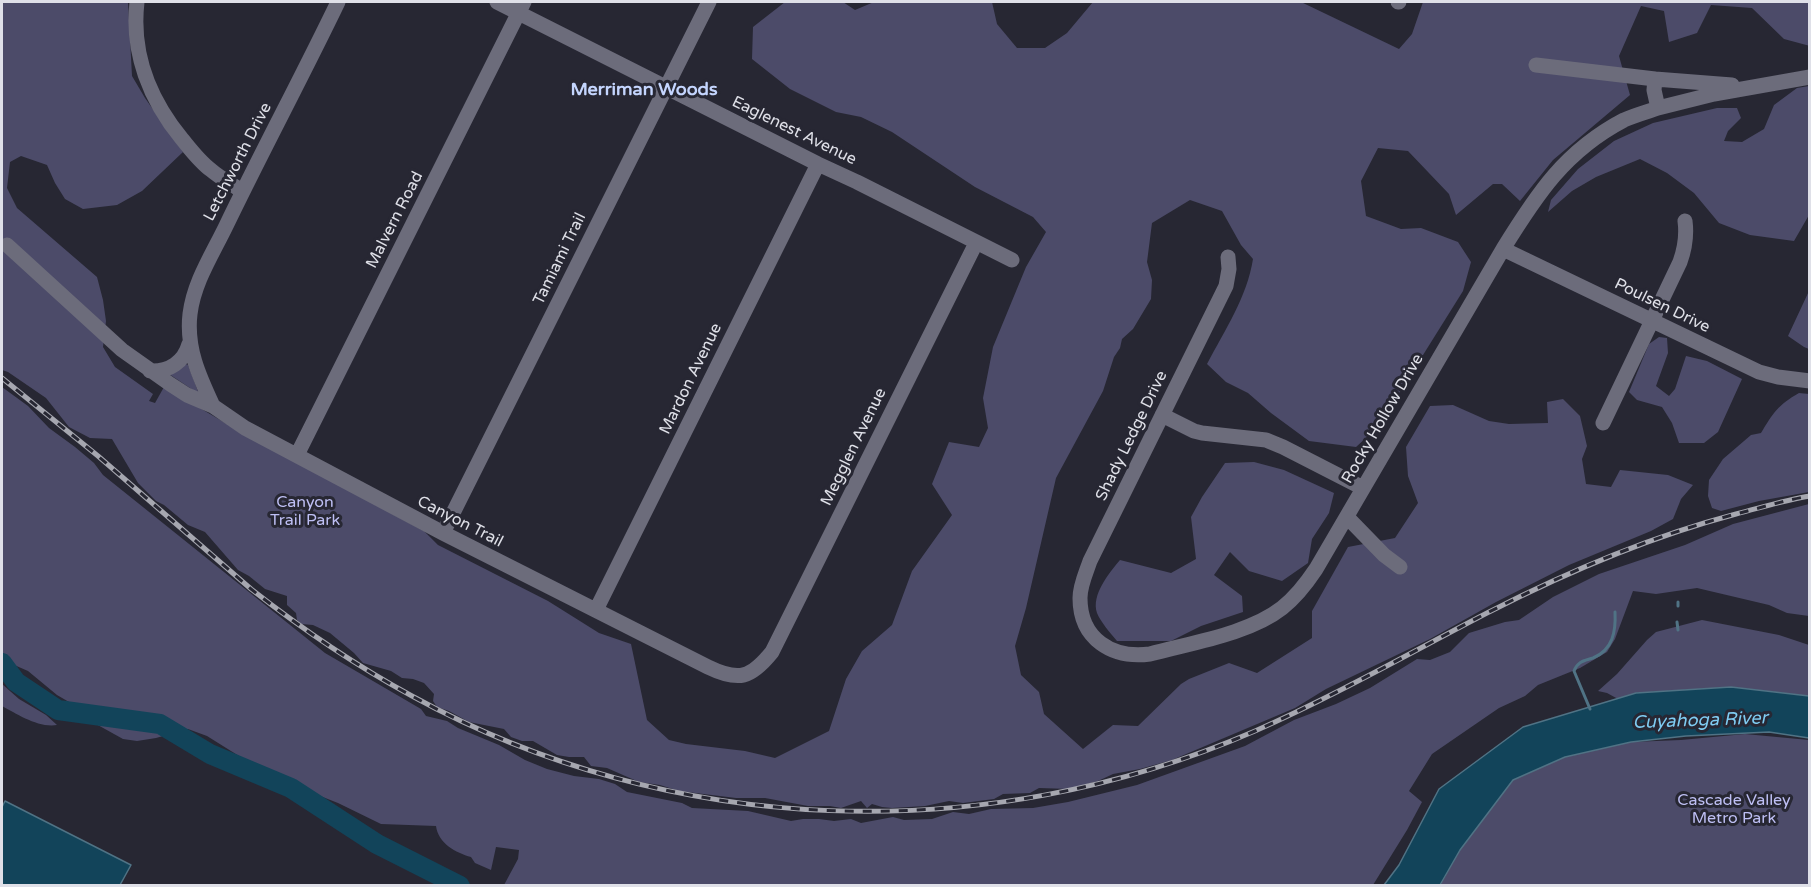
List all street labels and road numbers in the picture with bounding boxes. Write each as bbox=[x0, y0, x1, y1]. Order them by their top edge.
street label: Eaglenest Avenue bbox=[729, 93, 859, 169]
street label: Letchworth Drive bbox=[200, 100, 276, 224]
street label: Malvern Road bbox=[362, 168, 428, 272]
street label: Tamiami Trail bbox=[529, 210, 591, 308]
street label: Poulsen Drive bbox=[1611, 275, 1713, 337]
street label: Mardon Avenue bbox=[656, 320, 726, 438]
street label: Rocky Hollow Drive bbox=[1338, 351, 1428, 487]
street label: Shady Ledge Drive bbox=[1092, 368, 1172, 504]
street label: Megglen Avenue bbox=[817, 385, 891, 509]
street label: Canyon Trail bbox=[414, 492, 506, 552]

